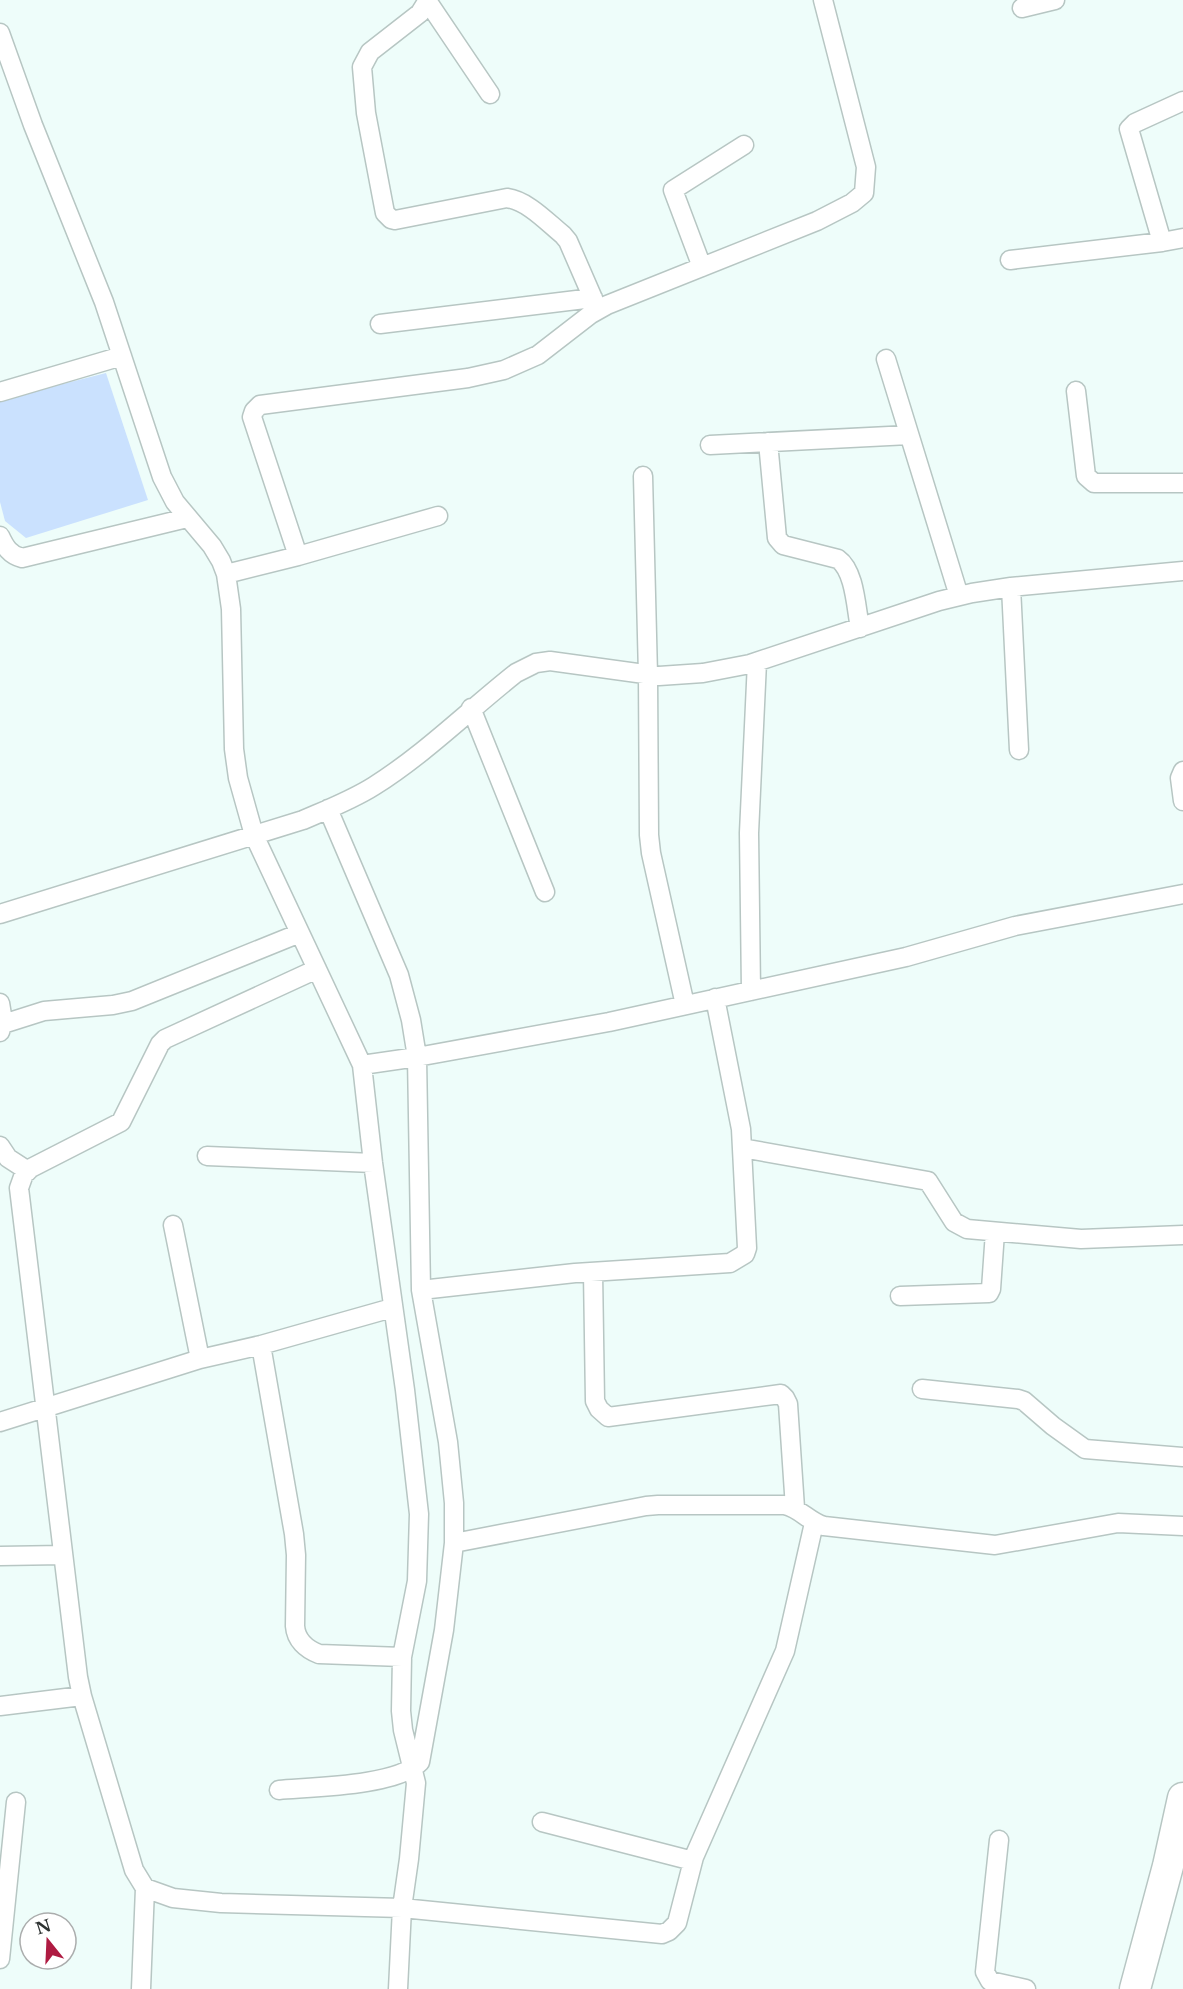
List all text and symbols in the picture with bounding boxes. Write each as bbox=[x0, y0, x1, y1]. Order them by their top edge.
north arrow bbox=[18, 1911, 78, 1971]
text: N bbox=[33, 1915, 54, 1939]

